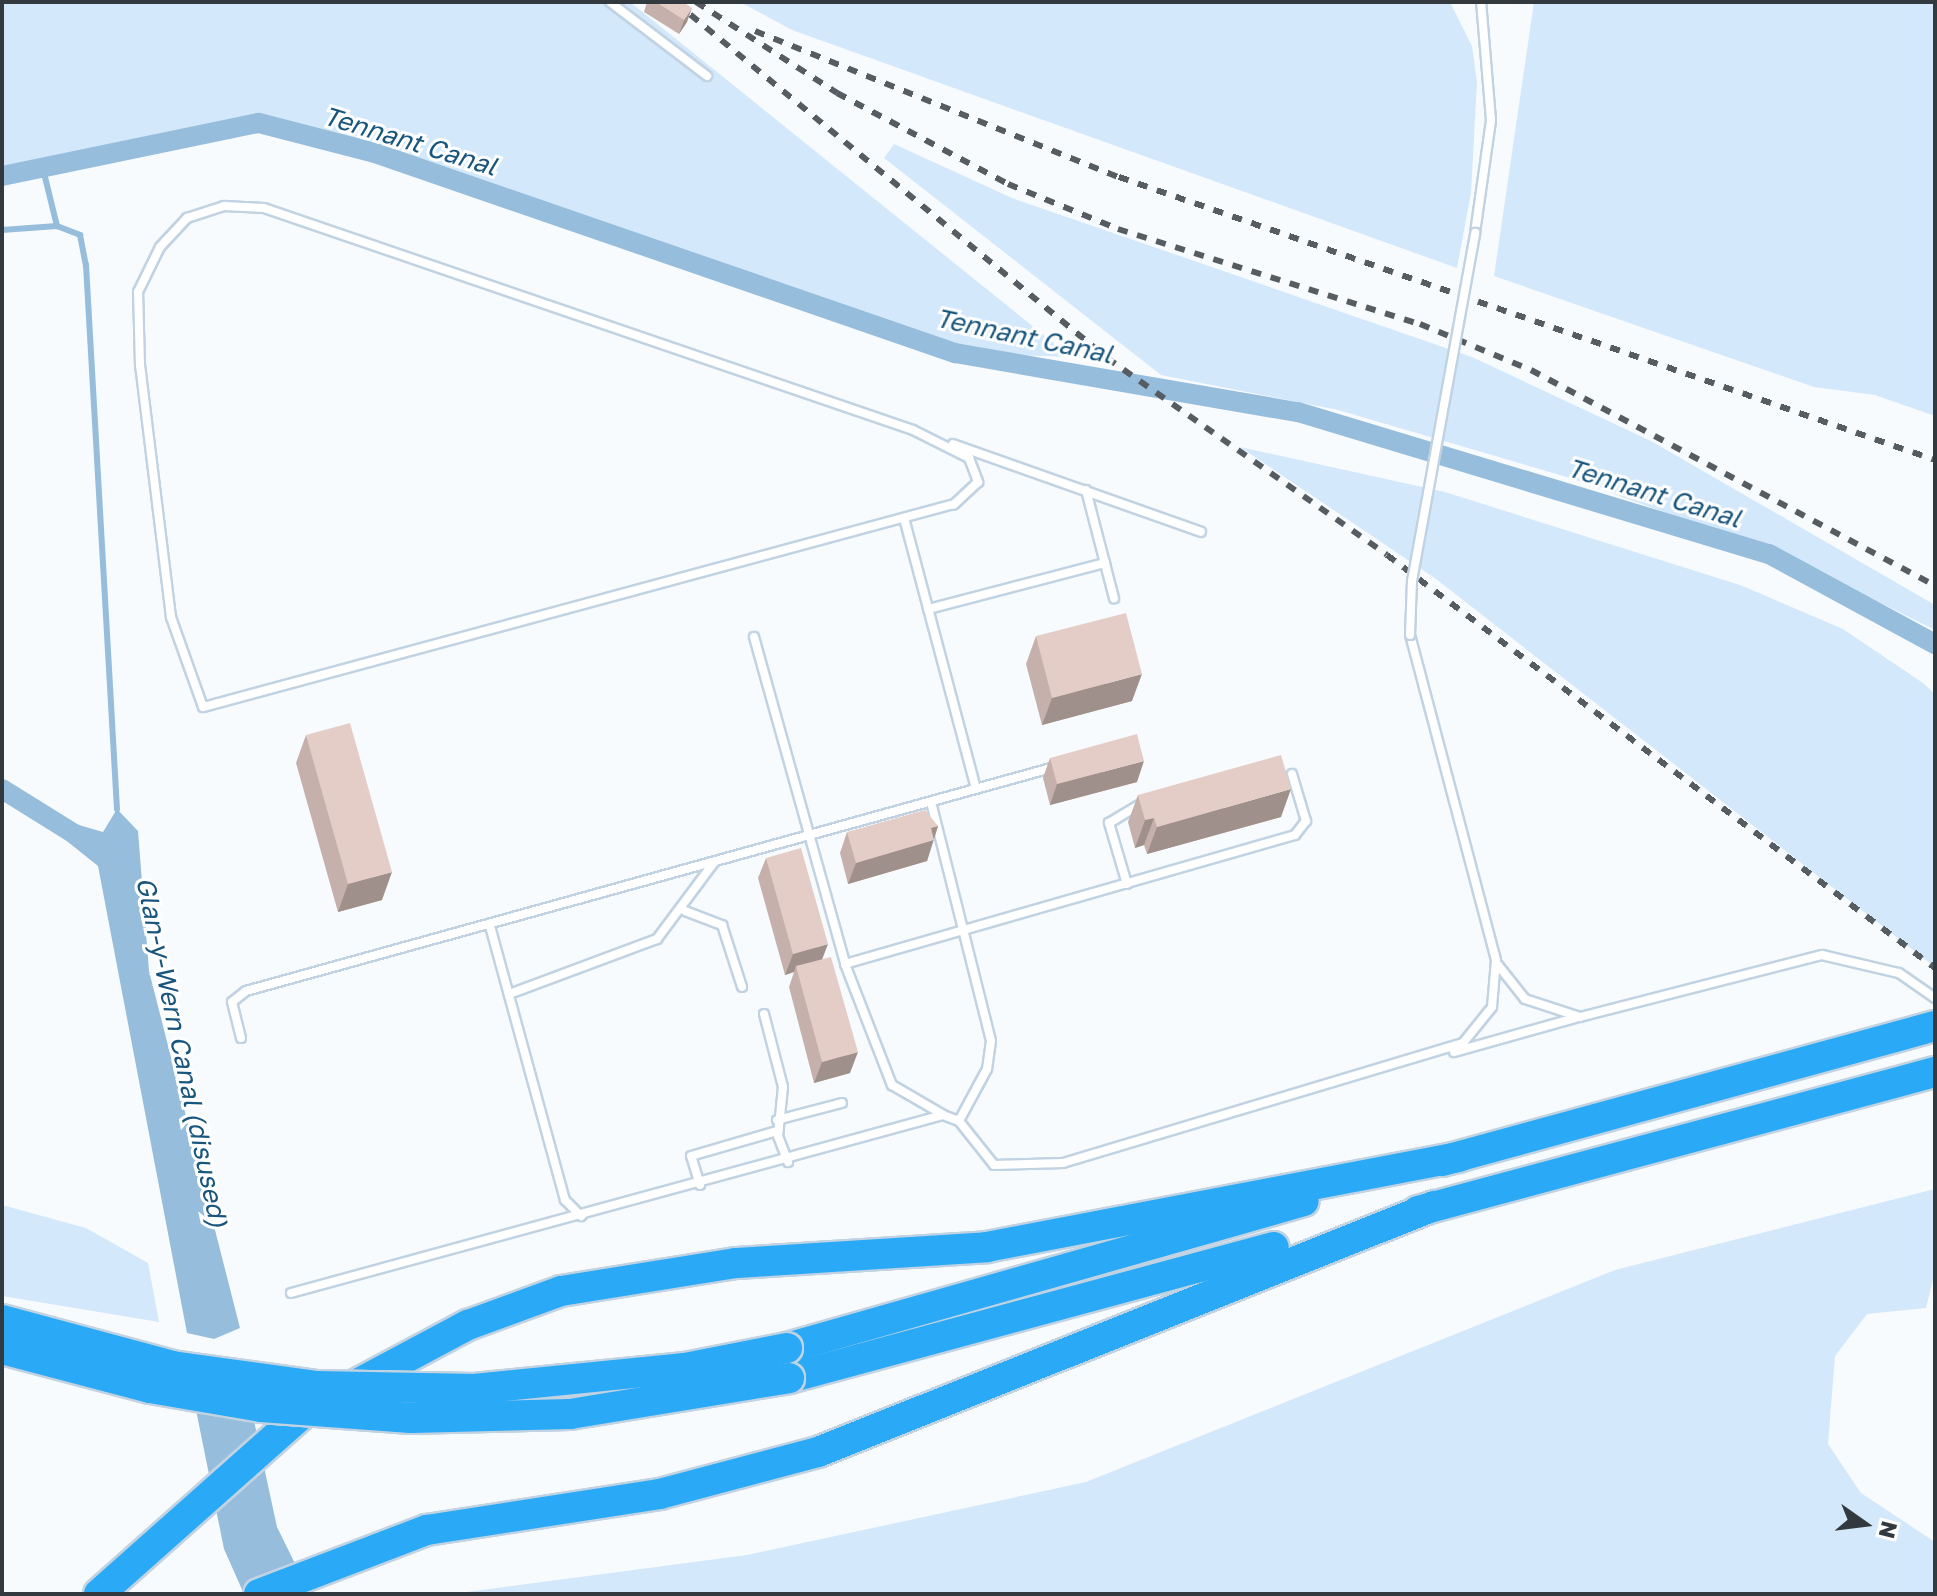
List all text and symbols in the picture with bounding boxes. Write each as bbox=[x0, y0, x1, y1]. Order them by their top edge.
water label: Tennant Canal bbox=[320, 100, 500, 182]
water label: Tennant Canal bbox=[933, 302, 1115, 370]
water label: Tennant Canal bbox=[1564, 452, 1744, 534]
water label: Glan-y-Wern Canal (disused) bbox=[130, 874, 234, 1230]
north arrow bbox=[1825, 1484, 1905, 1564]
text: N bbox=[1874, 1519, 1904, 1541]

